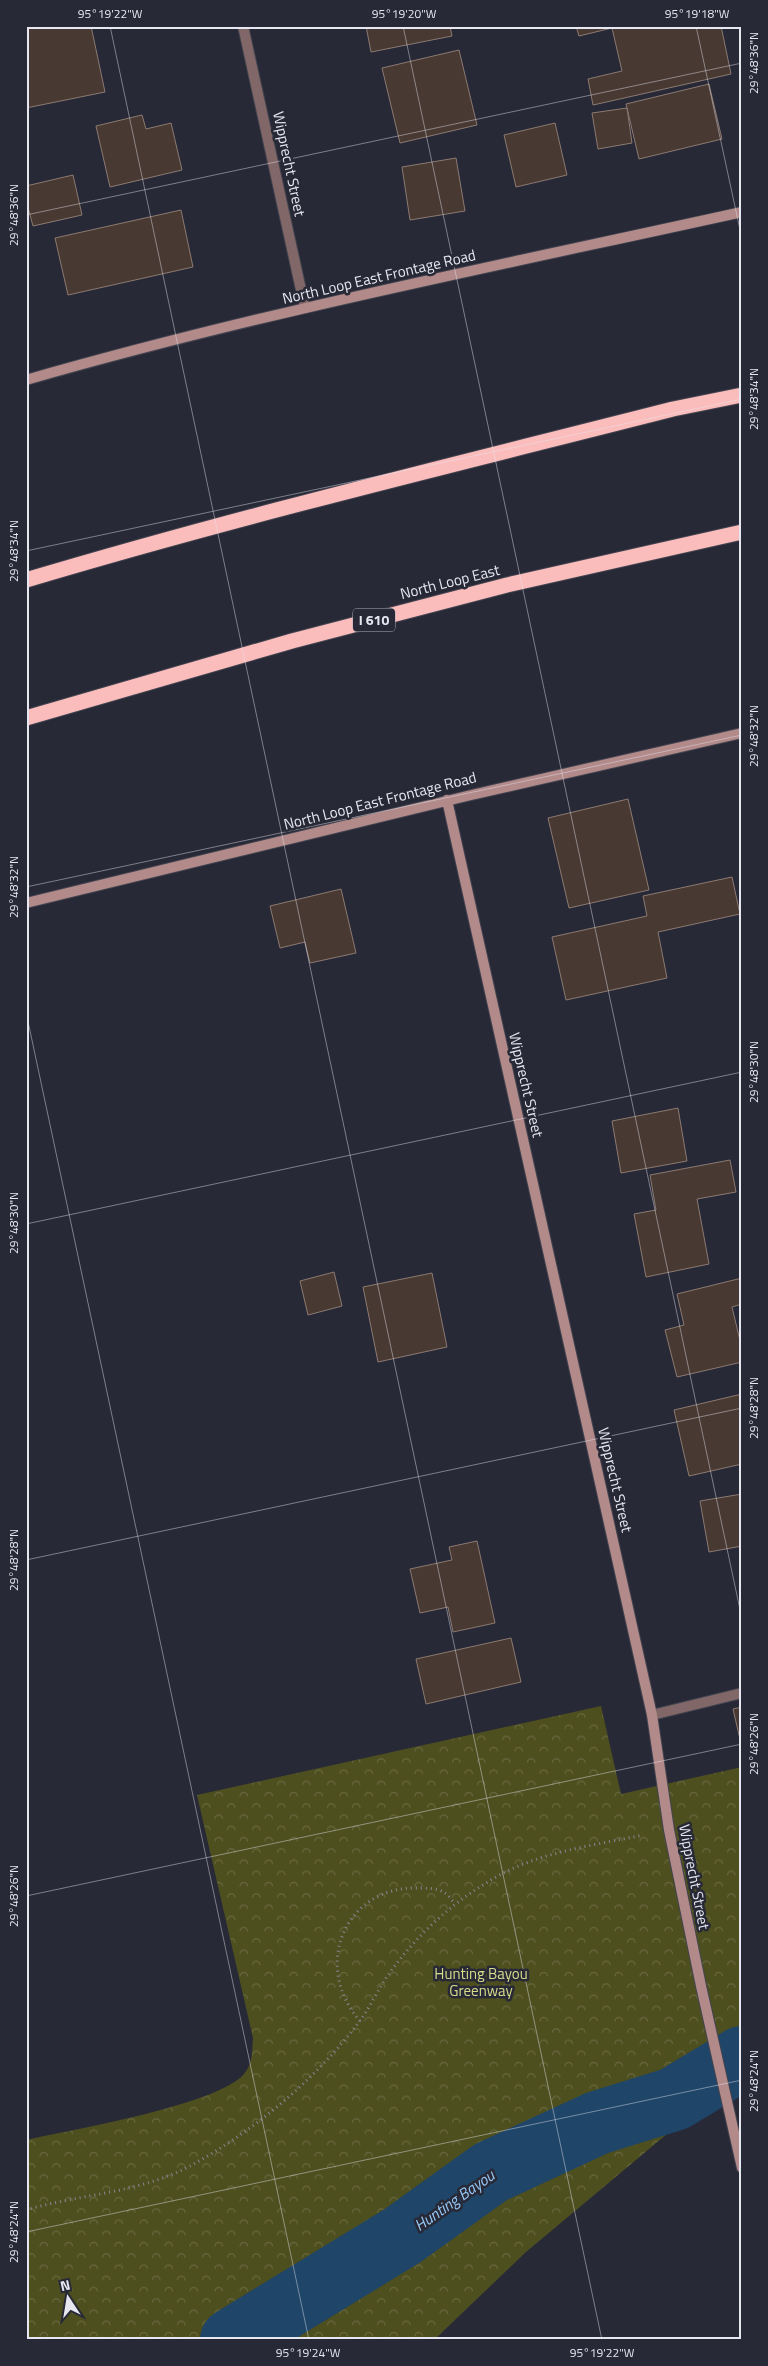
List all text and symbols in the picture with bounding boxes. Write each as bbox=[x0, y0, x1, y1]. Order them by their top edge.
text: 95°19'22"W bbox=[78, 4, 143, 23]
text: 95°19'20"W bbox=[372, 4, 437, 23]
text: 95°19'18"W bbox=[665, 4, 730, 23]
text: 29°48'36"N bbox=[744, 32, 763, 94]
street label: Wipprecht Street bbox=[267, 109, 312, 219]
text: 29°48'36"N bbox=[4, 184, 23, 246]
street label: North Loop East Frontage Road bbox=[280, 243, 478, 310]
text: 29°48'34"N bbox=[744, 368, 763, 430]
text: 29°48'34"N bbox=[4, 520, 23, 582]
street label: North Loop East bbox=[398, 558, 503, 605]
road number: I 610 bbox=[353, 608, 395, 632]
text: 29°48'32"N bbox=[744, 705, 763, 767]
street label: North Loop East Frontage Road bbox=[281, 765, 479, 836]
text: 29°48'32"N bbox=[4, 856, 23, 918]
street label: Wipprecht Street bbox=[503, 1030, 550, 1140]
text: 29°48'30"N bbox=[744, 1041, 763, 1103]
text: 29°48'30"N bbox=[4, 1192, 23, 1254]
text: 29°48'28"N bbox=[744, 1377, 763, 1439]
street label: Wipprecht Street bbox=[592, 1425, 639, 1535]
text: 29°48'28"N bbox=[4, 1529, 23, 1591]
text: 29°48'26"N bbox=[744, 1713, 763, 1775]
street label: Wipprecht Street bbox=[673, 1822, 716, 1932]
text: 29°48'26"N bbox=[4, 1865, 23, 1927]
park label: Hunting Bayou Greenway bbox=[434, 1962, 528, 2002]
text: 29°48'24"N bbox=[744, 2050, 763, 2112]
water label: Hunting Bayou bbox=[409, 2163, 500, 2237]
text: 29°48'24"N bbox=[4, 2201, 23, 2263]
north arrow bbox=[42, 2274, 92, 2324]
text: N bbox=[58, 2274, 72, 2296]
text: 95°19'24"W bbox=[276, 2343, 341, 2362]
text: 95°19'22"W bbox=[570, 2343, 635, 2362]

